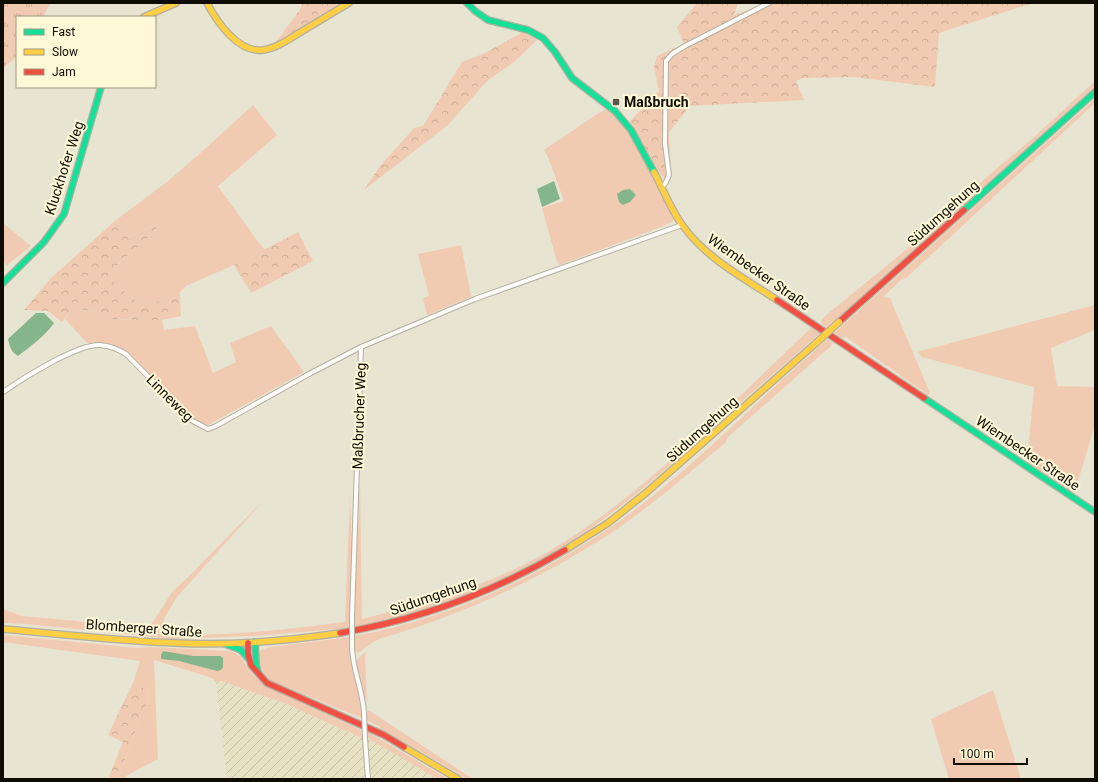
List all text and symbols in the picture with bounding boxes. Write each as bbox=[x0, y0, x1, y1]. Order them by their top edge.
legend bbox=[16, 16, 156, 88]
text: Fast bbox=[52, 25, 75, 39]
text: Slow bbox=[52, 45, 78, 59]
text: Jam bbox=[52, 65, 76, 79]
place label: Maßbruch bbox=[624, 94, 689, 110]
marker: Maßbruch bbox=[611, 97, 621, 107]
street label: Kluckhofer Weg bbox=[41, 119, 87, 217]
street label: Südumgehung bbox=[904, 177, 982, 249]
street label: Wiembecker Straße bbox=[705, 231, 813, 313]
street label: Maßbrucher Weg bbox=[349, 362, 369, 470]
street label: Linneweg bbox=[143, 371, 197, 425]
street label: Südumgehung bbox=[663, 393, 741, 465]
street label: Wiembecker Straße bbox=[973, 412, 1083, 494]
street label: Südumgehung bbox=[388, 574, 478, 618]
street label: Blomberger Straße bbox=[85, 616, 203, 640]
scale bar bbox=[954, 740, 1027, 766]
text: 100 m bbox=[960, 747, 994, 761]

